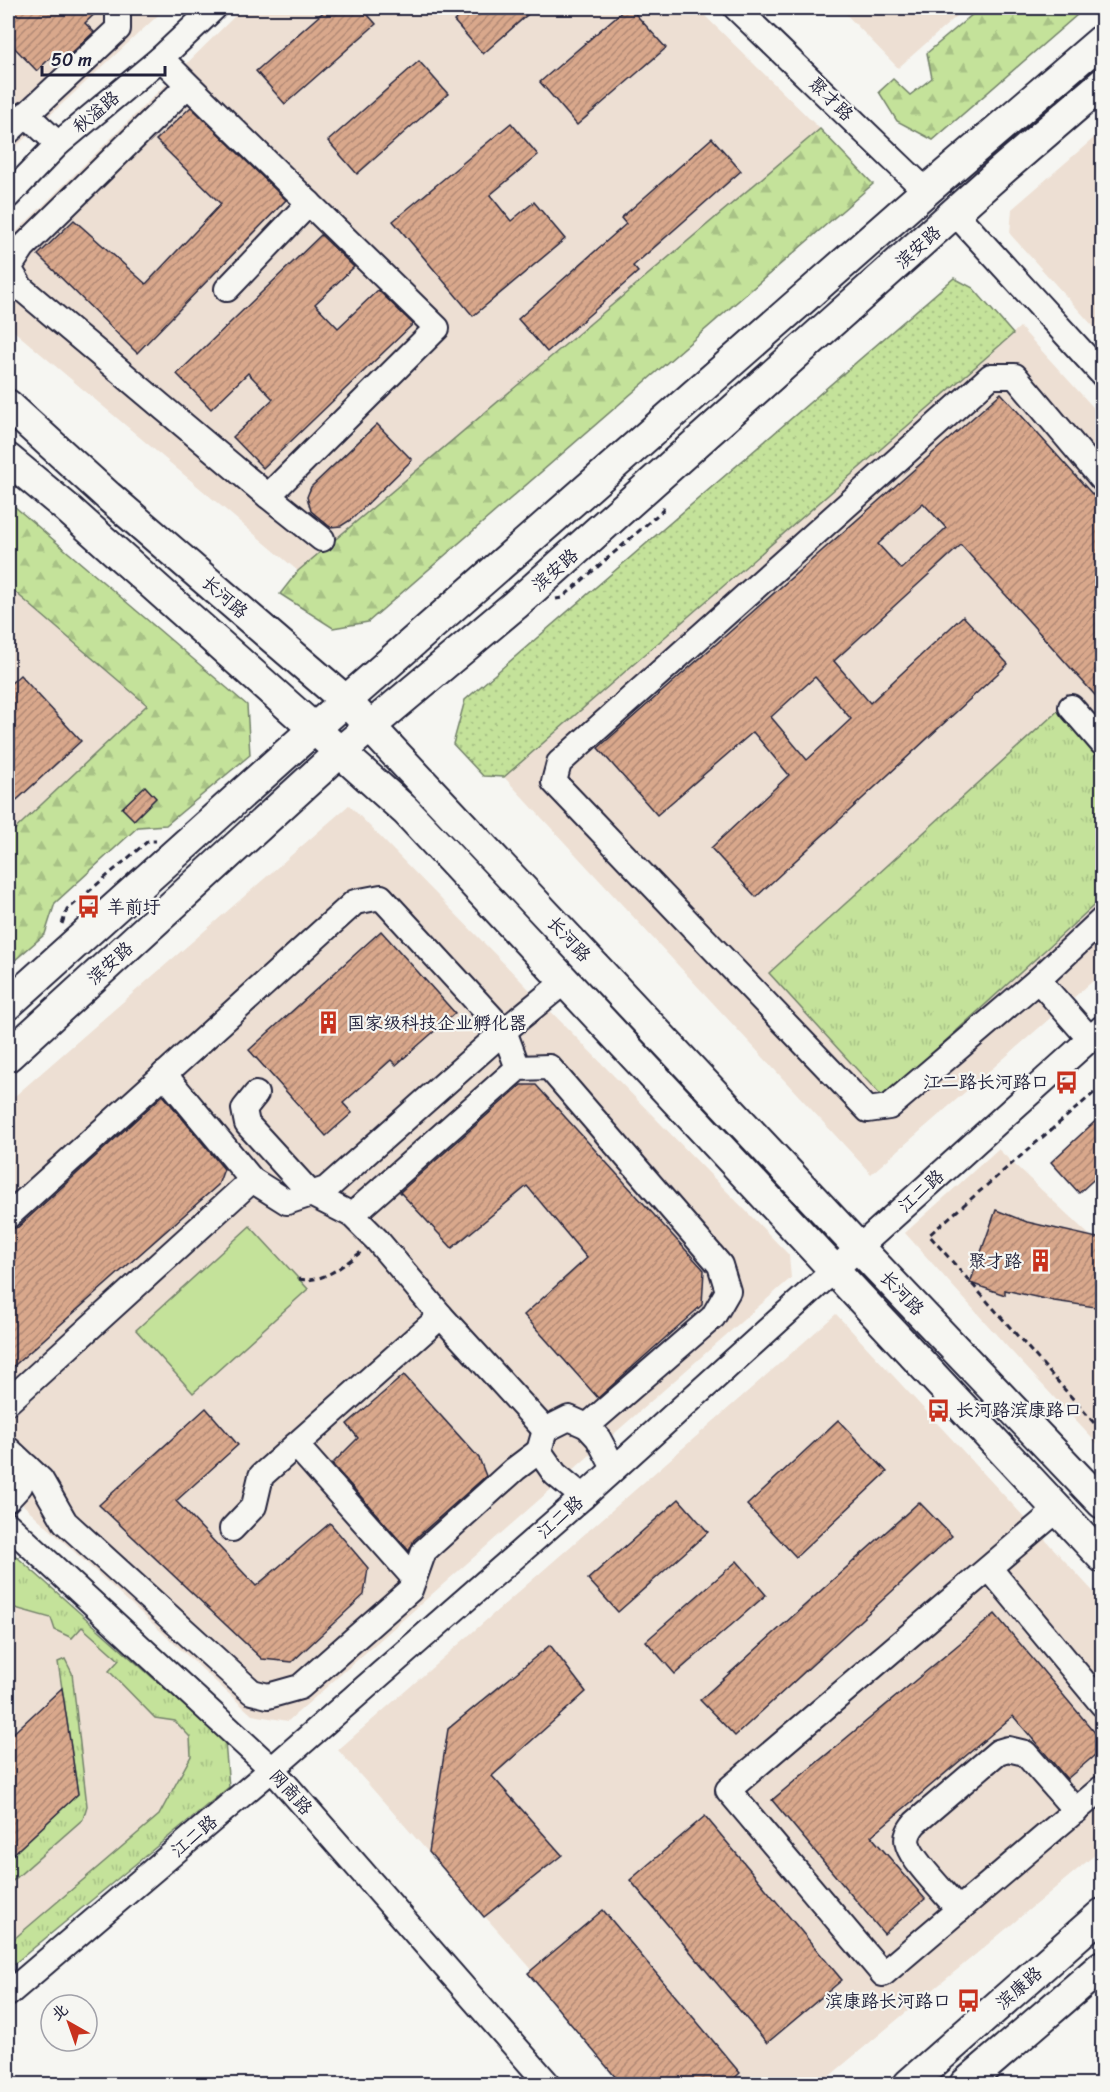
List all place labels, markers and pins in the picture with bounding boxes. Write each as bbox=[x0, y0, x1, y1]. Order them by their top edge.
place label: 羊前圩 bbox=[107, 891, 161, 923]
bus stop icon: 羊前圩 bbox=[76, 894, 102, 920]
place label: 国家级科技企业孵化器 bbox=[347, 1007, 527, 1039]
building icon: 国家级科技企业孵化器 bbox=[316, 1010, 342, 1036]
place label: 江二路长河路口 bbox=[923, 1066, 1049, 1098]
bus stop icon: 江二路长河路口 bbox=[1054, 1069, 1080, 1095]
place label: 聚才路 bbox=[968, 1245, 1022, 1277]
building icon: 聚才路 bbox=[1027, 1248, 1053, 1274]
place label: 长河路滨康路口 bbox=[956, 1394, 1082, 1426]
bus stop icon: 长河路滨康路口 bbox=[925, 1397, 951, 1423]
place label: 滨康路长河路口 bbox=[825, 1985, 951, 2017]
bus stop icon: 滨康路长河路口 bbox=[956, 1988, 982, 2014]

